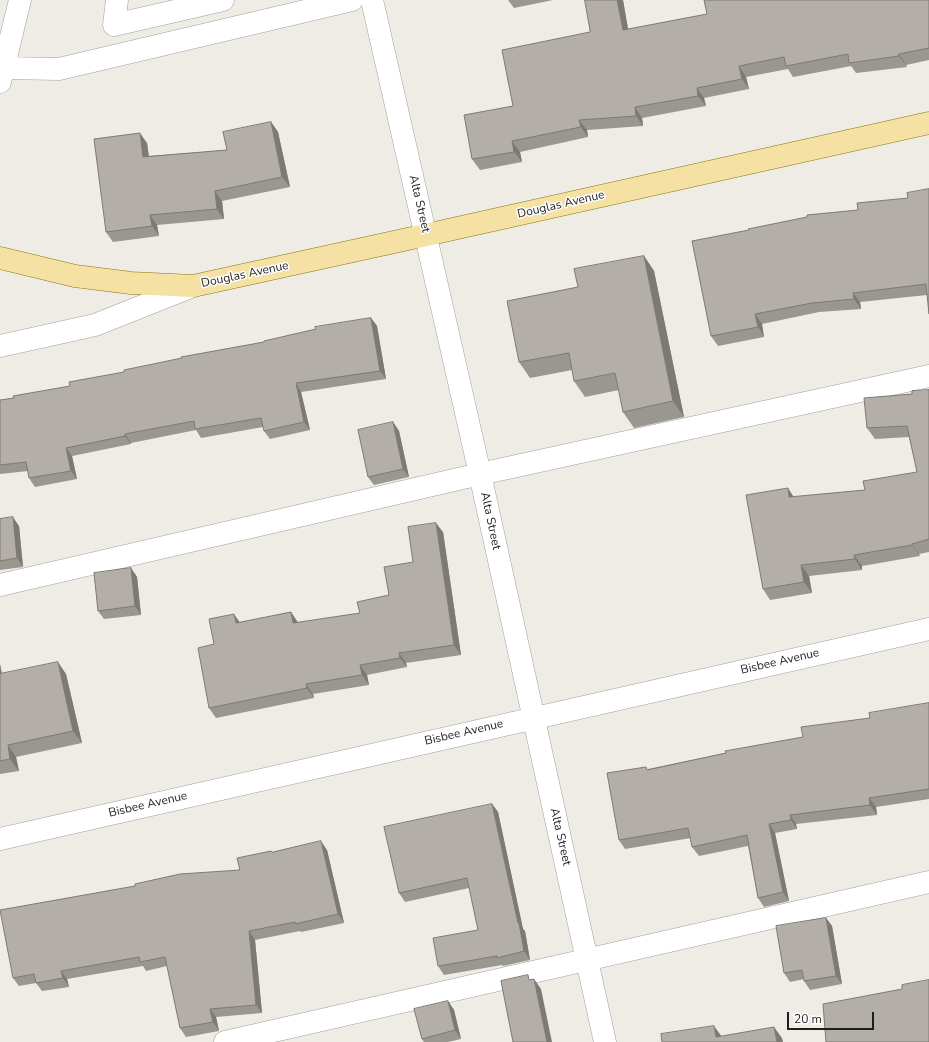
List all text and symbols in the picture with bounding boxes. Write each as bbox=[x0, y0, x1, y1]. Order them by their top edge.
street label: Alta Street bbox=[405, 174, 433, 234]
street label: Douglas Avenue bbox=[516, 188, 606, 222]
street label: Douglas Avenue bbox=[200, 259, 290, 291]
street label: Alta Street bbox=[477, 491, 503, 551]
street label: Bisbee Avenue bbox=[739, 646, 821, 678]
street label: Bisbee Avenue bbox=[423, 717, 505, 749]
street label: Bisbee Avenue bbox=[107, 789, 189, 821]
street label: Alta Street bbox=[546, 807, 574, 867]
scale bar bbox=[789, 1004, 876, 1030]
text: 20 m bbox=[794, 1011, 822, 1027]

